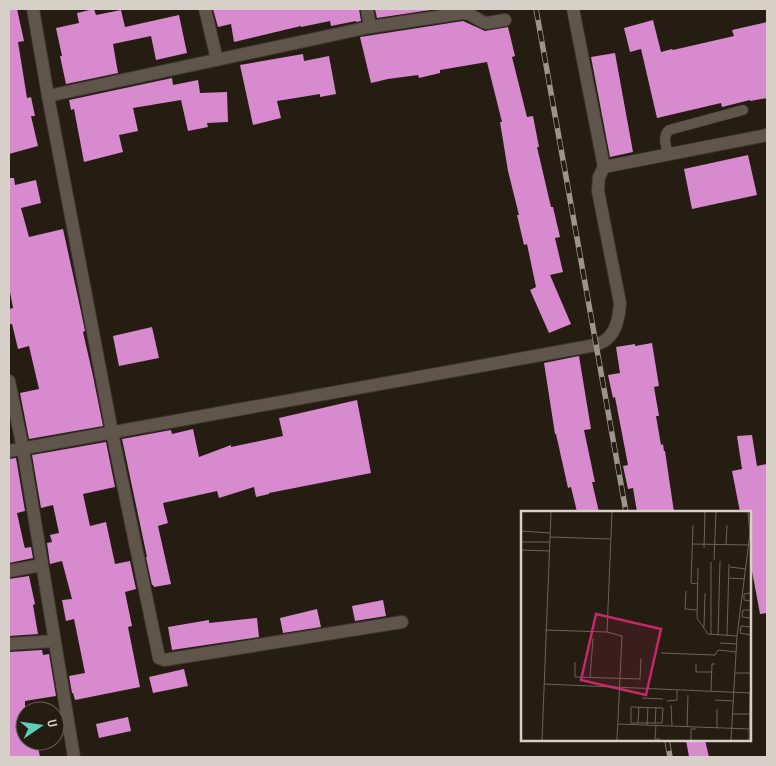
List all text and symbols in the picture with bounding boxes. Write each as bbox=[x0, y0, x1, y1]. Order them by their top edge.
inset map bbox=[521, 511, 751, 741]
north arrow bbox=[15, 701, 65, 751]
text: U bbox=[43, 718, 61, 729]

